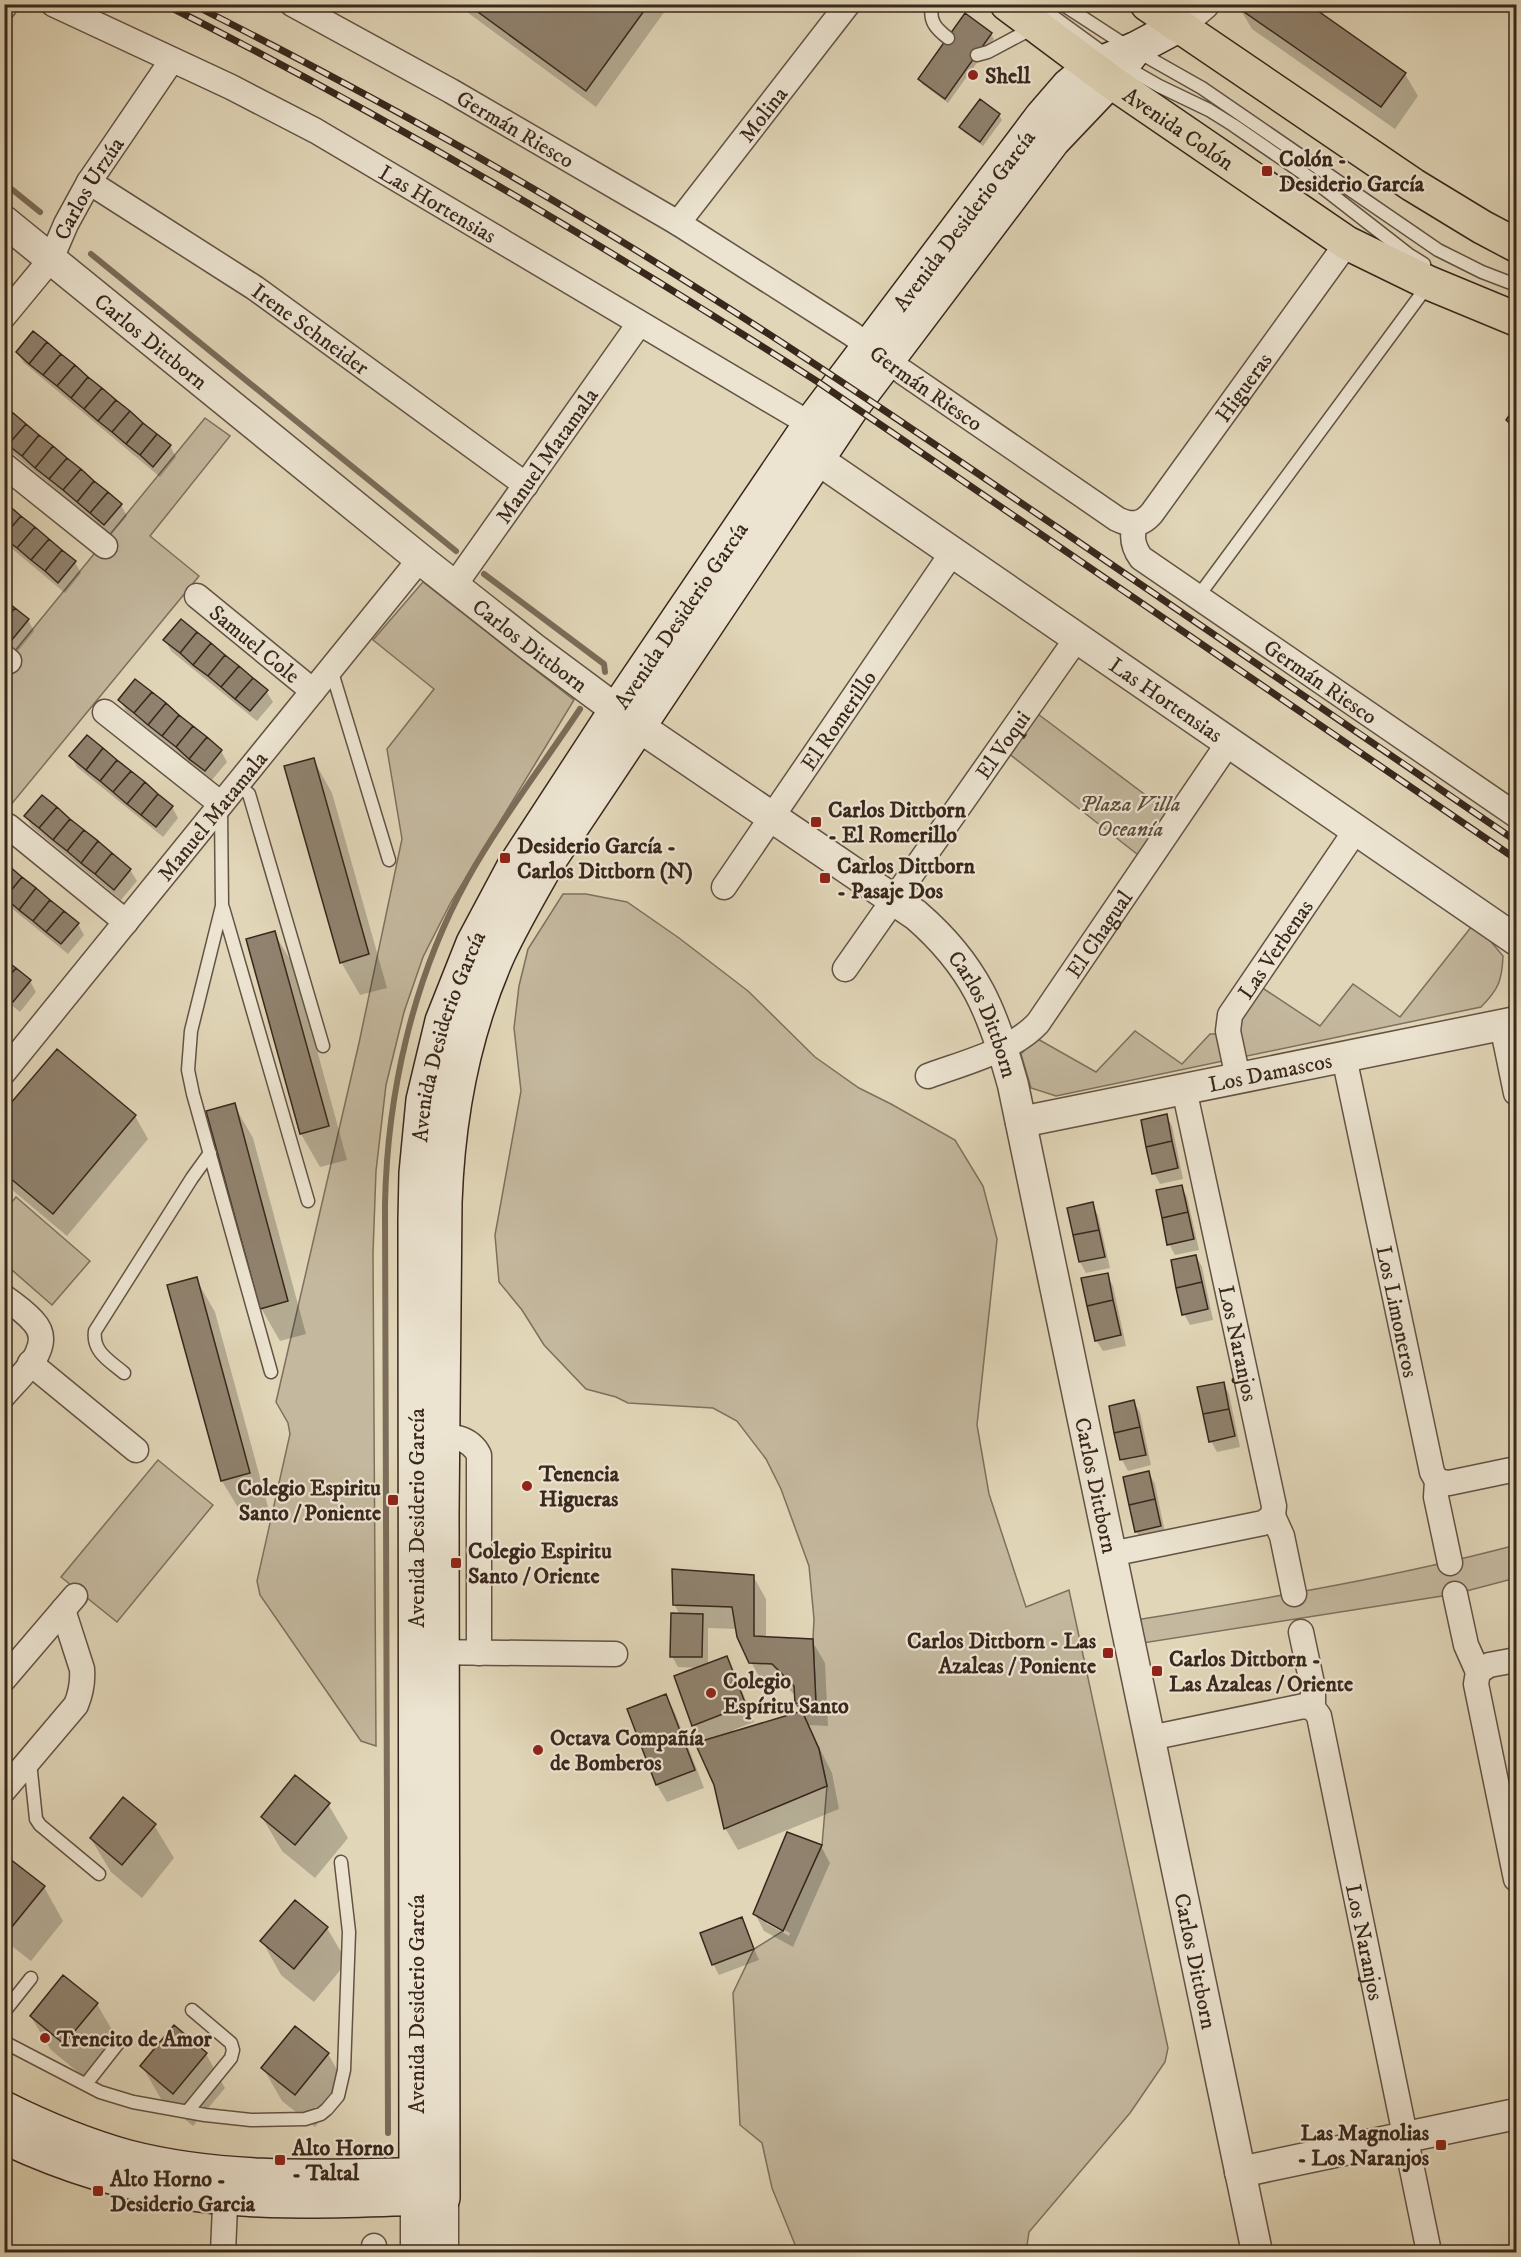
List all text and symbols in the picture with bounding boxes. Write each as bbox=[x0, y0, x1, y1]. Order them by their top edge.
place label: Shell bbox=[985, 63, 1031, 90]
marker: Shell bbox=[966, 68, 980, 82]
street label: Molina bbox=[734, 81, 794, 148]
street label: Avenida Colón bbox=[1117, 82, 1239, 177]
street label: Germán Riesco bbox=[451, 85, 579, 175]
street label: Avenida Desiderio García bbox=[888, 125, 1042, 317]
street label: Carlos Urzúa bbox=[49, 132, 131, 244]
place label: Colón - Desiderio García bbox=[1279, 146, 1425, 198]
street label: Las Hortensias bbox=[374, 159, 501, 250]
marker: Colón - Desiderio García bbox=[1260, 164, 1274, 178]
street label: Irene Schneider bbox=[246, 278, 375, 382]
street label: Carlos Dittborn bbox=[88, 288, 213, 396]
street label: Germán Riesco bbox=[864, 340, 987, 438]
street label: Higueras bbox=[1210, 348, 1278, 428]
street label: Manuel Matamala bbox=[490, 383, 605, 529]
street label: Avenida Desiderio García bbox=[609, 517, 755, 714]
street label: Carlos Dittborn bbox=[466, 593, 593, 699]
street label: Samuel Cole bbox=[203, 600, 305, 690]
street label: Germán Riesco bbox=[1258, 634, 1382, 731]
street label: Las Hortensias bbox=[1104, 652, 1227, 749]
street label: El Romerillo bbox=[795, 666, 883, 776]
street label: El Voqui bbox=[970, 706, 1037, 785]
street label: Manuel Matamala bbox=[152, 746, 274, 887]
park label: Plaza Villa Oceanía bbox=[1079, 791, 1181, 843]
place label: Carlos Dittborn - El Romerillo bbox=[828, 797, 967, 849]
marker: Carlos Dittborn - El Romerillo bbox=[809, 815, 823, 829]
place label: Desiderio García - Carlos Dittborn (N) bbox=[517, 833, 693, 885]
marker: Desiderio García - Carlos Dittborn (N) bbox=[498, 851, 512, 865]
place label: Carlos Dittborn - Pasaje Dos bbox=[837, 853, 976, 906]
marker: Carlos Dittborn - Pasaje Dos bbox=[818, 871, 832, 885]
street label: El Chagual bbox=[1061, 886, 1139, 984]
street label: Las Verbenas bbox=[1233, 895, 1320, 1005]
street label: Avenida Desiderio García bbox=[407, 926, 492, 1144]
street label: Carlos Dittborn bbox=[941, 946, 1022, 1082]
street label: Los Damascos bbox=[1206, 1048, 1334, 1099]
street label: Los Limoneros bbox=[1369, 1243, 1424, 1380]
street label: Los Naranjos bbox=[1212, 1283, 1263, 1404]
street label: Avenida Desiderio García bbox=[404, 1407, 431, 1628]
street label: Carlos Dittborn bbox=[1068, 1415, 1123, 1556]
place label: Tenencia Higueras bbox=[538, 1461, 620, 1513]
place label: Colegio Espiritu Santo / Poniente bbox=[237, 1475, 381, 1527]
marker: Tenencia Higueras bbox=[520, 1479, 534, 1493]
marker: Colegio Espiritu Santo / Poniente bbox=[386, 1493, 400, 1507]
place label: Colegio Espiritu Santo / Oriente bbox=[468, 1538, 612, 1590]
marker: Colegio Espiritu Santo / Oriente bbox=[449, 1556, 463, 1570]
place label: Carlos Dittborn - Las Azaleas / Poniente bbox=[907, 1628, 1097, 1680]
marker: Carlos Dittborn - Las Azaleas / Poniente bbox=[1101, 1646, 1115, 1660]
place label: Carlos Dittborn - Las Azaleas / Oriente bbox=[1169, 1646, 1353, 1698]
marker: Carlos Dittborn - Las Azaleas / Oriente bbox=[1150, 1664, 1164, 1678]
place label: Colegio Espíritu Santo bbox=[723, 1668, 849, 1720]
marker: Colegio Espíritu Santo bbox=[704, 1686, 718, 1700]
place label: Octava Compañía de Bomberos bbox=[550, 1725, 705, 1777]
marker: Octava Compañía de Bomberos bbox=[531, 1743, 545, 1757]
street label: Los Naranjos bbox=[1339, 1882, 1389, 2003]
street label: Carlos Dittborn bbox=[1167, 1891, 1222, 2032]
street label: Avenida Desiderio García bbox=[404, 1893, 431, 2114]
place label: Trencito de Amor bbox=[56, 2026, 213, 2053]
marker: Trencito de Amor bbox=[38, 2031, 52, 2045]
place label: Las Magnolias - Los Naranjos bbox=[1297, 2120, 1430, 2173]
place label: Alto Horno - Taltal bbox=[291, 2135, 394, 2187]
marker: Las Magnolias - Los Naranjos bbox=[1434, 2138, 1448, 2152]
marker: Alto Horno - Taltal bbox=[273, 2153, 287, 2167]
place label: Alto Horno - Desiderio Garcia bbox=[109, 2166, 256, 2218]
marker: Alto Horno - Desiderio Garcia bbox=[91, 2184, 105, 2198]

